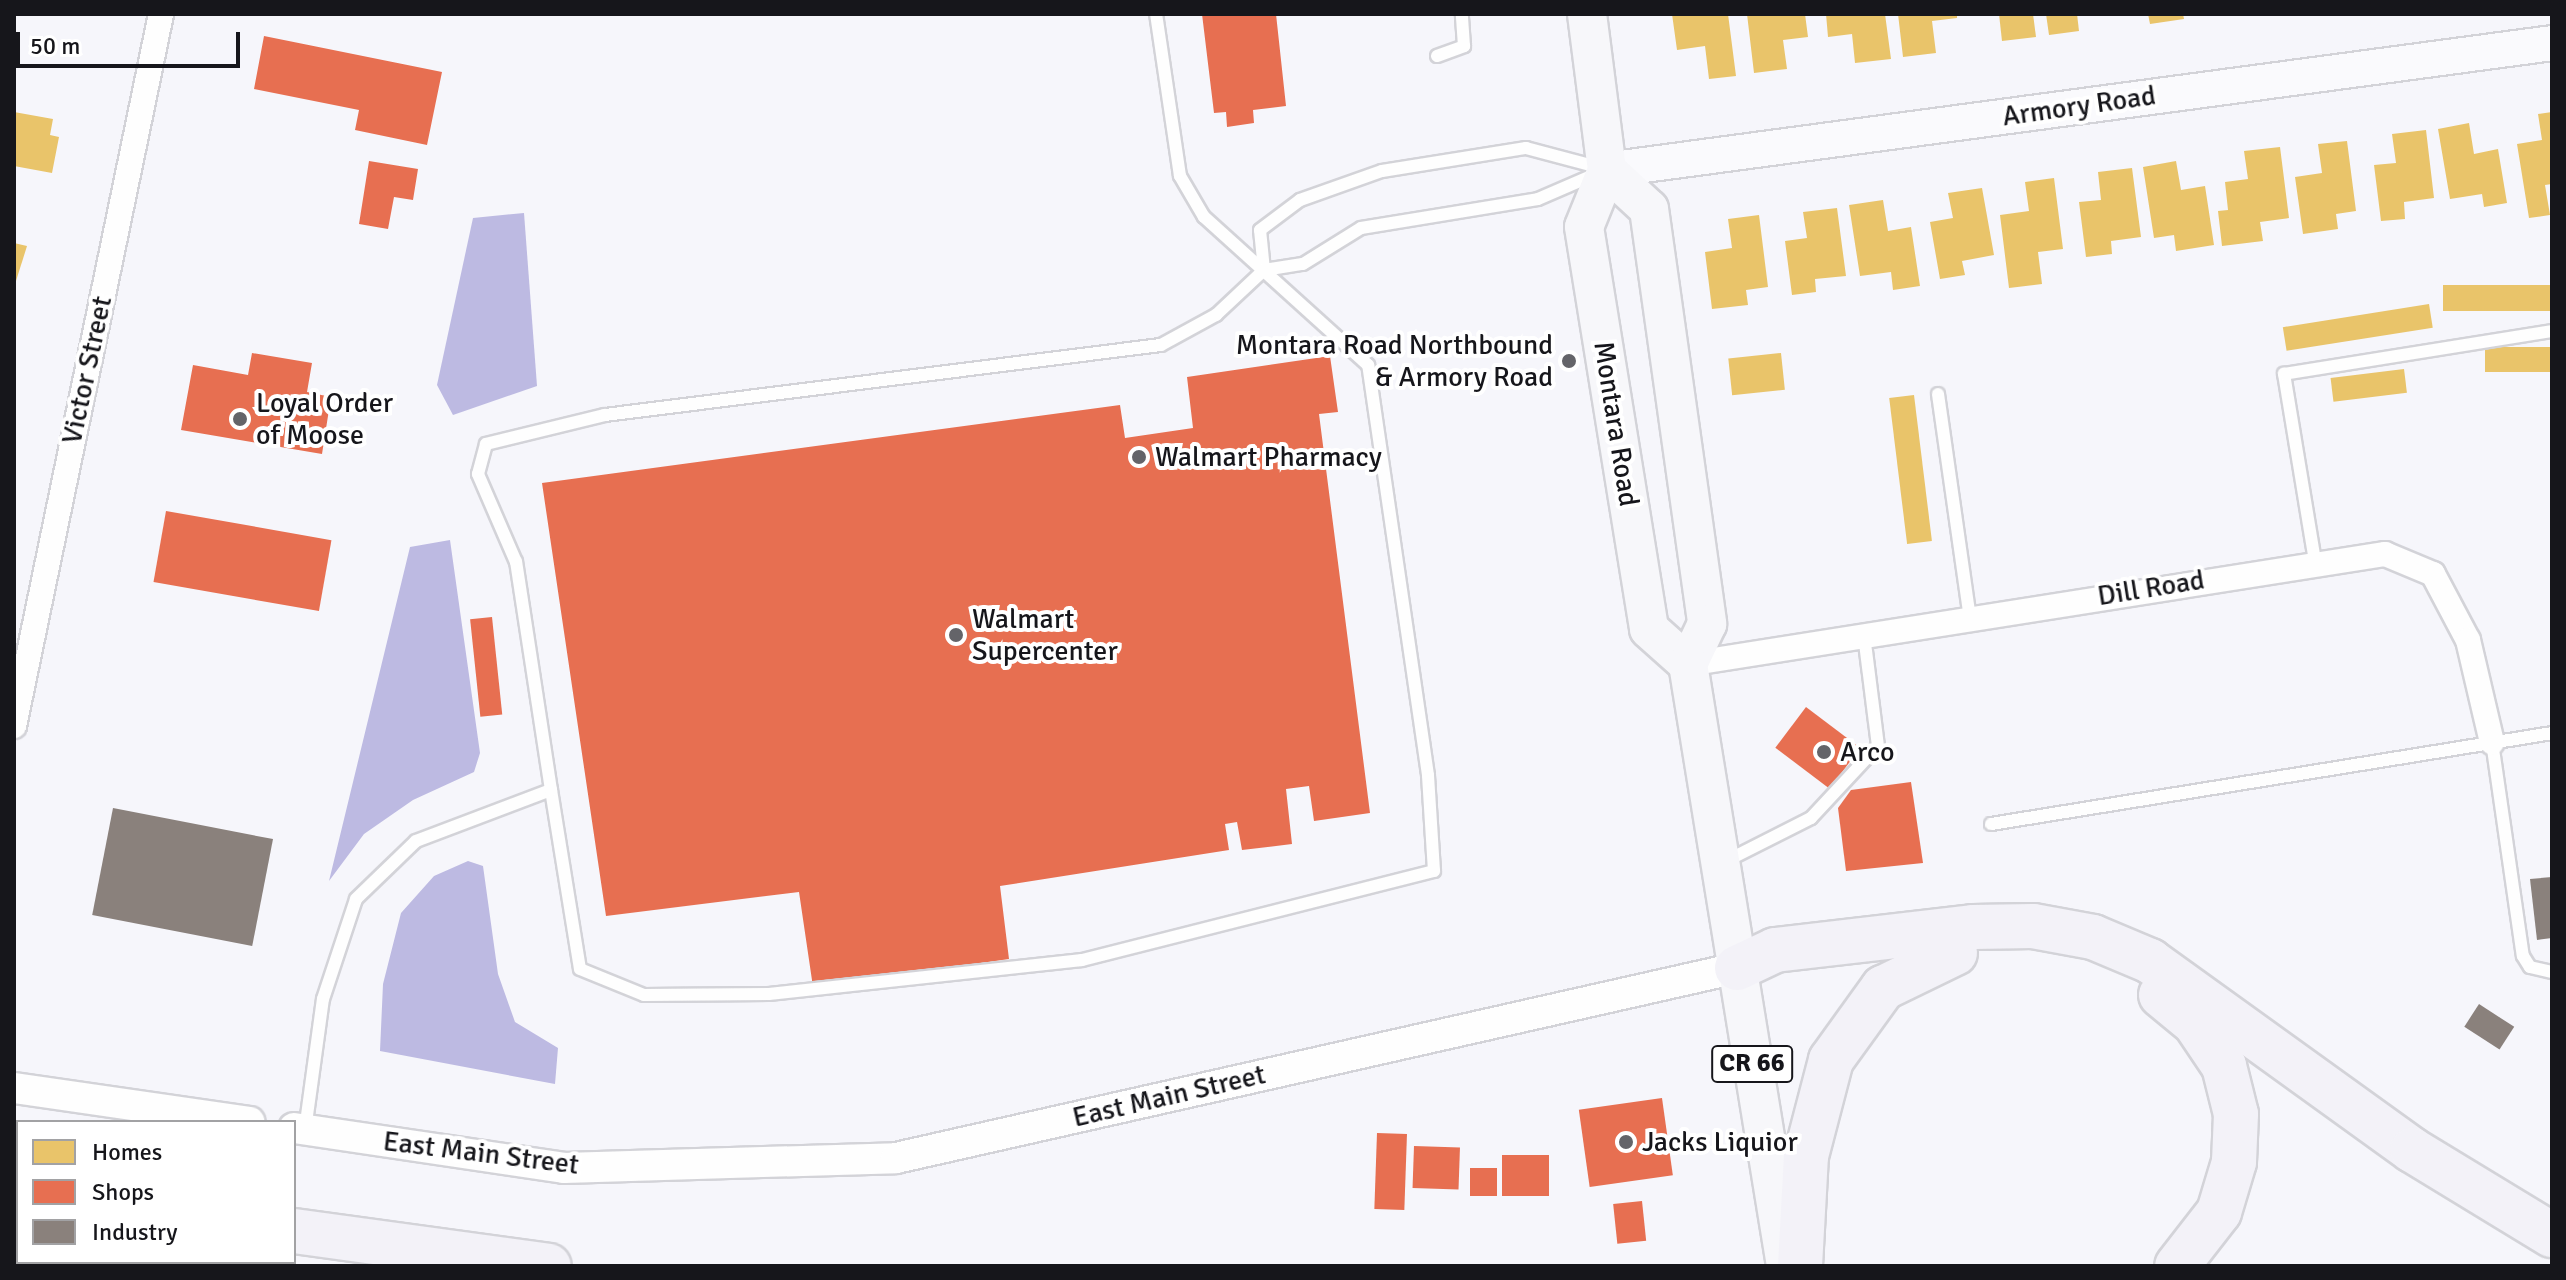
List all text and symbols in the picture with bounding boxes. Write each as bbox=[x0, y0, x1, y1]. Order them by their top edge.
scale bar bbox=[20, 16, 244, 66]
text: 50 m bbox=[30, 31, 80, 61]
street label: Armory Road bbox=[2000, 79, 2158, 133]
street label: Victor Street bbox=[55, 293, 119, 447]
place label: Montara Road Northbound & Armory Road bbox=[1236, 328, 1553, 394]
street label: Montara Road bbox=[1586, 339, 1646, 509]
marker: Montara Road Northbound & Armory Road bbox=[1560, 352, 1578, 370]
place label: Loyal Order of Moose bbox=[256, 386, 393, 452]
marker: Loyal Order of Moose bbox=[231, 410, 249, 428]
place label: Walmart Pharmacy bbox=[1155, 440, 1382, 474]
marker: Walmart Pharmacy bbox=[1130, 448, 1148, 466]
street label: Dill Road bbox=[2095, 563, 2207, 613]
place label: Walmart Supercenter bbox=[972, 602, 1118, 668]
marker: Walmart Supercenter bbox=[947, 626, 965, 644]
place label: Arco bbox=[1840, 735, 1894, 769]
marker: Arco bbox=[1815, 743, 1833, 761]
road number: CR 66 bbox=[1710, 1042, 1794, 1086]
street label: East Main Street bbox=[1069, 1057, 1269, 1135]
legend bbox=[16, 1120, 296, 1264]
street label: East Main Street bbox=[381, 1124, 581, 1182]
place label: Jacks Liquior bbox=[1642, 1125, 1798, 1159]
marker: Jacks Liquior bbox=[1617, 1133, 1635, 1151]
text: Homes bbox=[92, 1137, 162, 1167]
text: Shops bbox=[92, 1177, 154, 1207]
text: Industry bbox=[92, 1217, 178, 1247]

